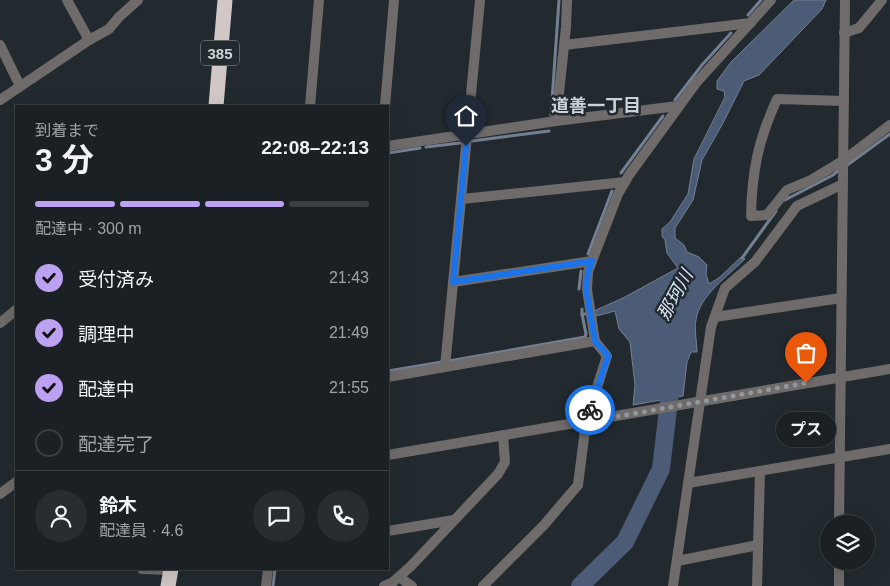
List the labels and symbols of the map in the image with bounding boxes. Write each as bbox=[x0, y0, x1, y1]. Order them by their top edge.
road number: 385 bbox=[201, 40, 239, 66]
pin bbox=[445, 95, 487, 146]
district label: 道善一丁目 bbox=[551, 96, 641, 116]
water label: 那珂川 bbox=[653, 265, 698, 323]
pin bbox=[785, 332, 827, 383]
courier bbox=[565, 385, 615, 435]
callout: プス bbox=[776, 413, 836, 448]

